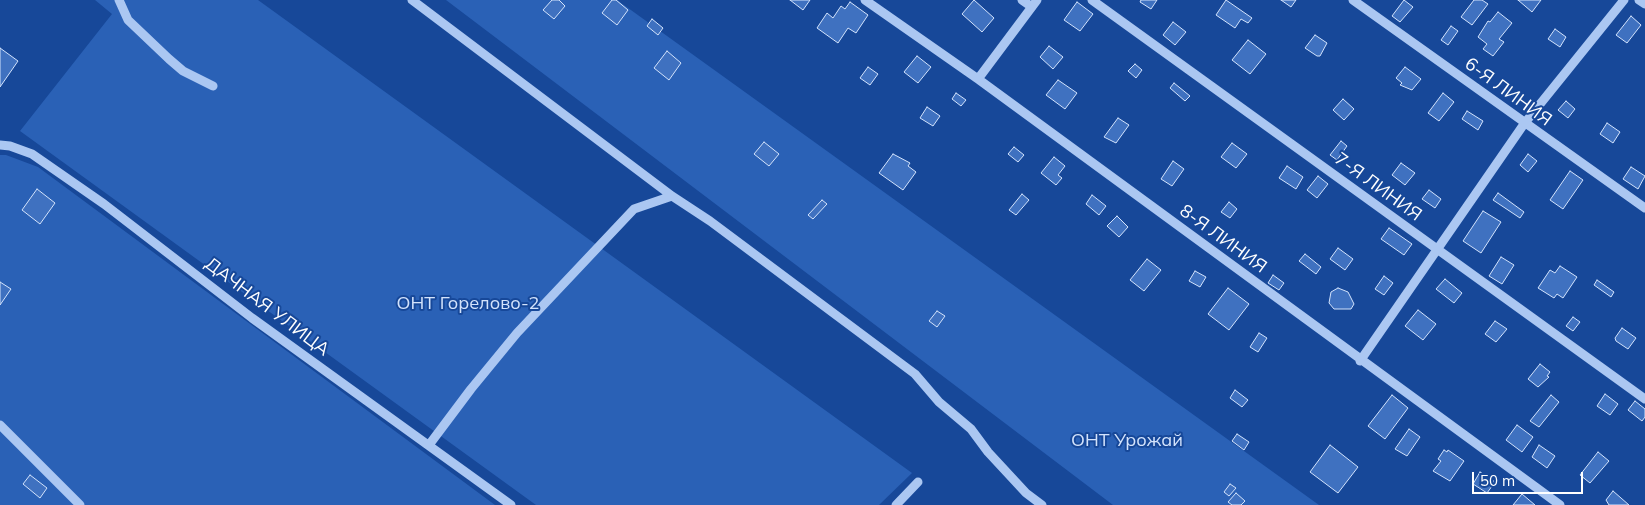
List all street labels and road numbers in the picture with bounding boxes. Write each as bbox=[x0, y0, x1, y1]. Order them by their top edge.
street label: 6-Я ЛИНИЯ bbox=[1460, 53, 1556, 131]
street label: 7-Я ЛИНИЯ bbox=[1330, 148, 1426, 226]
street label: 8-Я ЛИНИЯ bbox=[1175, 200, 1271, 278]
street label: ДАЧНАЯ УЛИЦА bbox=[200, 253, 334, 361]

